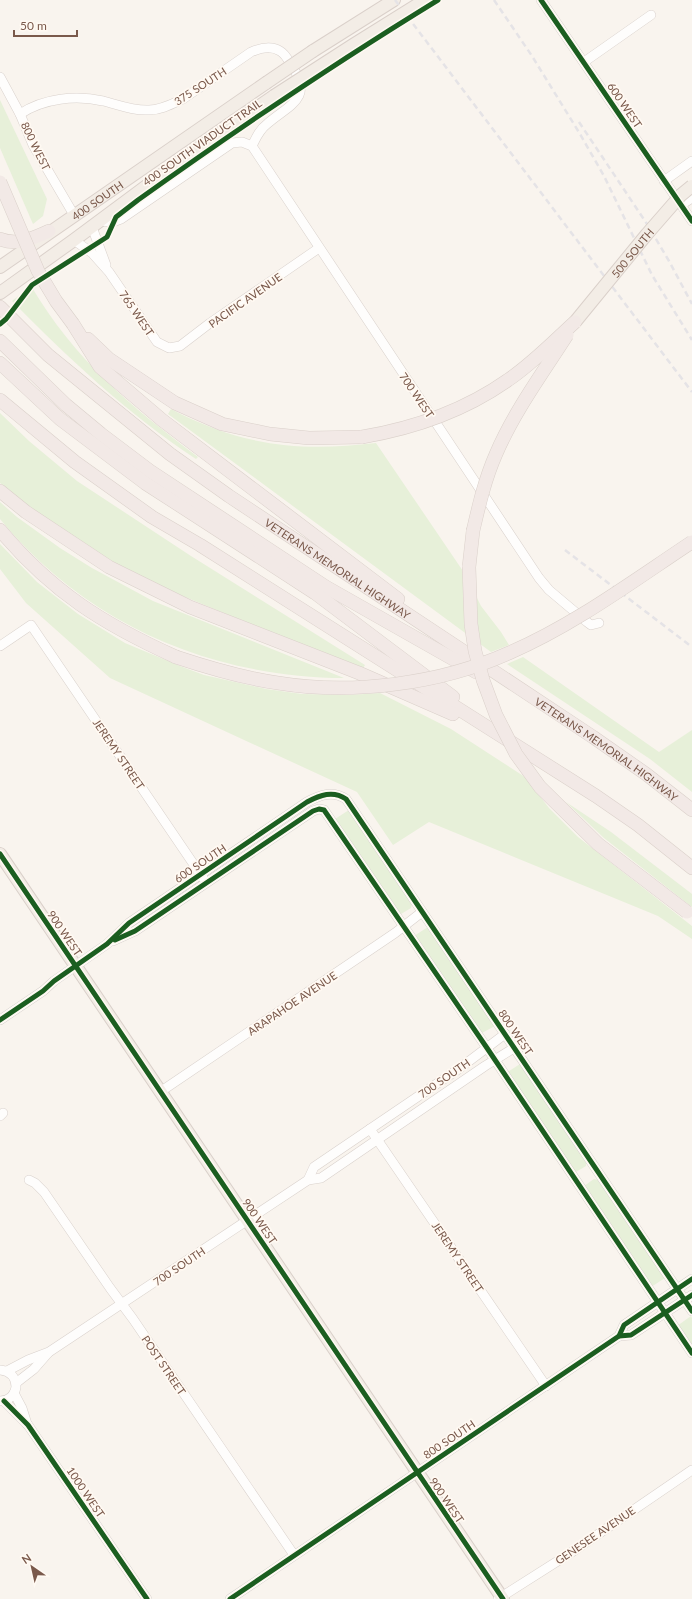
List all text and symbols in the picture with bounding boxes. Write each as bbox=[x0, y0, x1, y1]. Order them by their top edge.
scale bar bbox=[14, 12, 77, 38]
text: 50 m bbox=[20, 18, 47, 33]
street label: 375 SOUTH bbox=[171, 64, 229, 108]
street label: 600 WEST bbox=[605, 80, 645, 131]
street label: 400 SOUTH VIADUCT TRAIL bbox=[140, 96, 264, 188]
street label: 800 WEST bbox=[19, 120, 53, 173]
street label: 400 SOUTH bbox=[69, 178, 125, 222]
street label: 500 SOUTH bbox=[608, 225, 656, 280]
street label: PACIFIC AVENUE bbox=[206, 270, 284, 330]
street label: 765 WEST bbox=[117, 288, 157, 339]
street label: 700 WEST bbox=[397, 370, 437, 421]
street label: VETERANS MEMORIAL HIGHWAY bbox=[263, 515, 413, 621]
street label: VETERANS MEMORIAL HIGHWAY bbox=[533, 694, 681, 803]
street label: JEREMY STREET bbox=[91, 716, 148, 792]
street label: 600 SOUTH bbox=[172, 841, 228, 885]
street label: 900 WEST bbox=[45, 908, 85, 959]
street label: ARAPAHOE AVENUE bbox=[245, 968, 339, 1038]
street label: 800 WEST bbox=[496, 1007, 536, 1058]
street label: 700 SOUTH bbox=[416, 1056, 472, 1100]
street label: 900 WEST bbox=[240, 1196, 280, 1247]
street label: JEREMY STREET bbox=[430, 1219, 487, 1295]
street label: 700 SOUTH bbox=[151, 1244, 207, 1288]
street label: POST STREET bbox=[139, 1333, 189, 1398]
street label: 800 SOUTH bbox=[421, 1417, 477, 1461]
street label: 1000 WEST bbox=[64, 1464, 108, 1520]
street label: 900 WEST bbox=[427, 1475, 467, 1526]
street label: GENESEE AVENUE bbox=[552, 1503, 638, 1567]
north arrow bbox=[12, 1547, 52, 1587]
text: N bbox=[19, 1551, 33, 1566]

